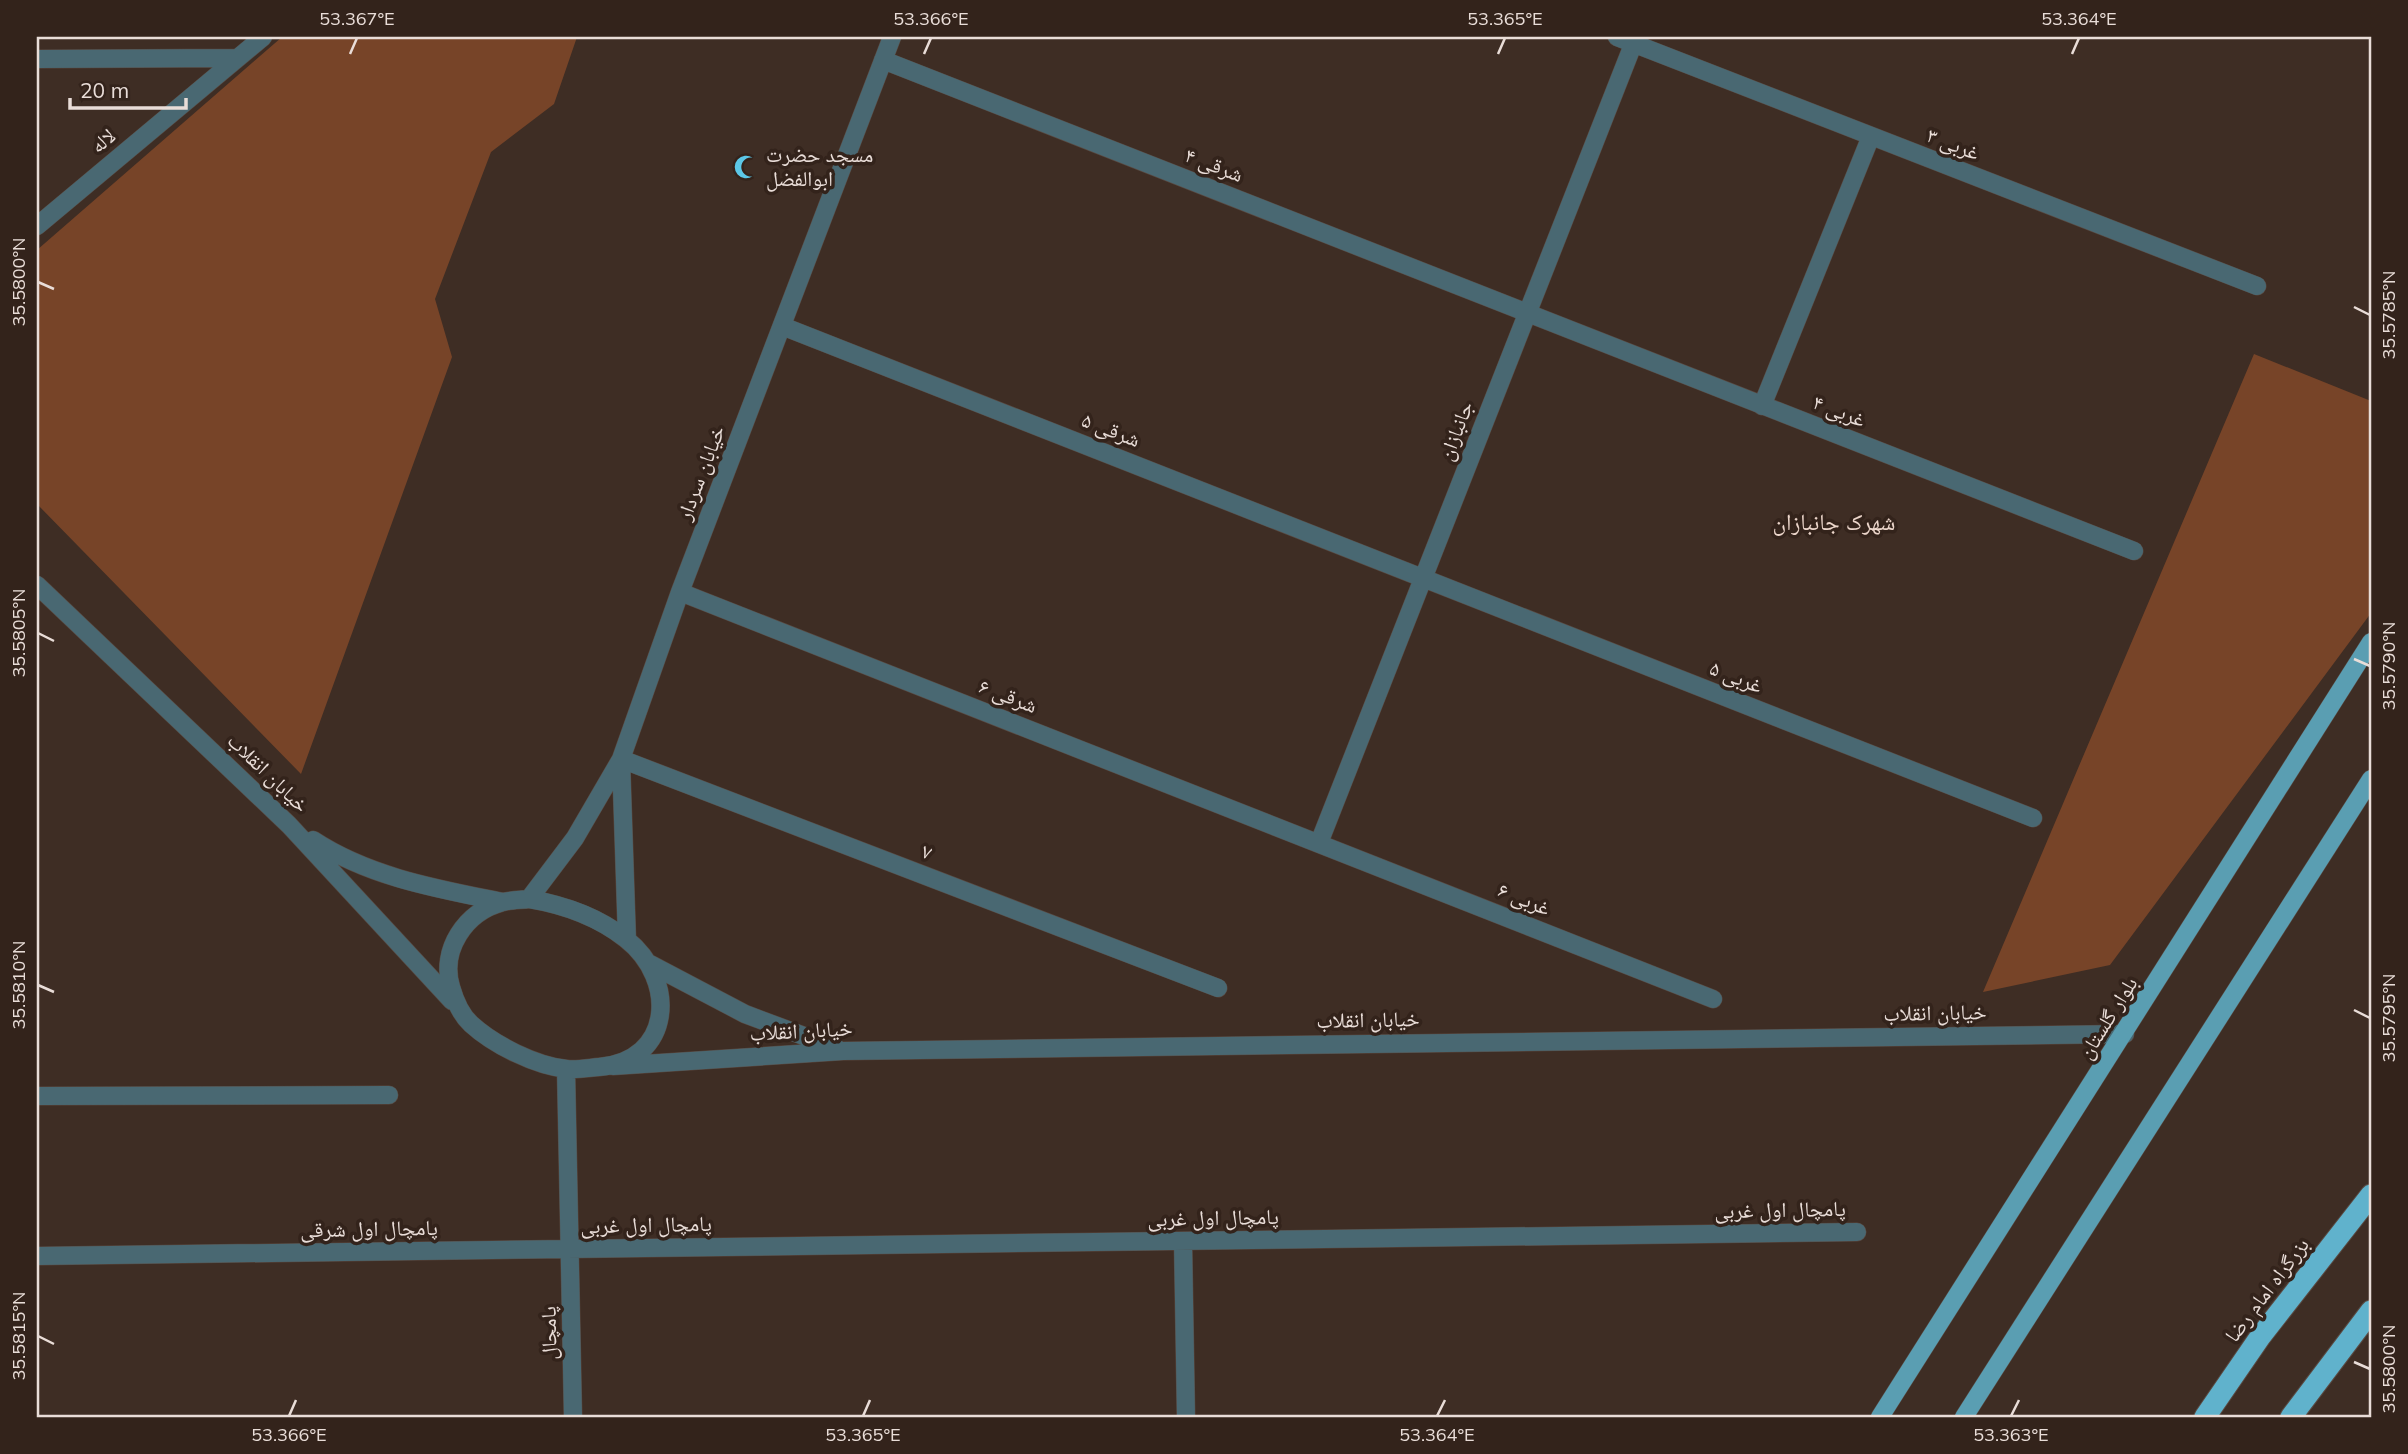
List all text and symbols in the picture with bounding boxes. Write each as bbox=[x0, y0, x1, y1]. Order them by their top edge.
text: 53.367°E bbox=[319, 7, 395, 30]
text: 53.366°E bbox=[893, 7, 969, 30]
text: 53.365°E bbox=[1467, 7, 1543, 30]
text: 53.364°E bbox=[2041, 7, 2117, 30]
scale bar bbox=[70, 66, 186, 110]
text: 20 m bbox=[80, 77, 129, 103]
street label: ۳ غربی bbox=[1923, 121, 1984, 166]
street label: لاله bbox=[84, 122, 120, 158]
place label: مسجد حضرت ابوالفضل bbox=[766, 141, 873, 192]
street label: ۴ شرقی bbox=[1181, 141, 1247, 188]
mosque icon: مسجد حضرت ابوالفضل bbox=[732, 153, 760, 181]
text: 35.5800°N bbox=[7, 237, 30, 327]
text: 35.5785°N bbox=[2377, 270, 2400, 360]
street label: ۴ غربی bbox=[1809, 388, 1870, 433]
street label: جانبازان bbox=[1432, 397, 1478, 464]
street label: ۵ شرقی bbox=[1078, 406, 1144, 453]
street label: خیابان سردار bbox=[670, 422, 730, 525]
district label: شهرک جانبازان bbox=[1773, 507, 1895, 536]
text: 35.5805°N bbox=[7, 588, 30, 678]
text: 35.5790°N bbox=[2377, 621, 2400, 711]
street label: ۵ غربی bbox=[1706, 654, 1767, 699]
street label: ۶ شرقی bbox=[975, 672, 1041, 719]
street label: خیابان انقلاب bbox=[223, 727, 315, 817]
street label: ۷ bbox=[918, 837, 936, 865]
street label: ۶ غربی bbox=[1494, 876, 1555, 921]
text: 35.5810°N bbox=[7, 940, 30, 1030]
street label: بلوار گلستان bbox=[2072, 971, 2143, 1063]
text: 35.5795°N bbox=[2377, 973, 2400, 1063]
street label: خیابان انقلاب bbox=[1883, 998, 1987, 1026]
street label: خیابان انقلاب bbox=[1316, 1005, 1420, 1033]
street label: خیابان انقلاب bbox=[749, 1014, 853, 1046]
street label: پامچال اول غربی bbox=[1714, 1195, 1846, 1224]
street label: پامچال اول غربی bbox=[1147, 1203, 1279, 1232]
street label: پامچال اول غربی bbox=[580, 1210, 712, 1239]
street label: پامچال اول شرقی bbox=[300, 1214, 438, 1243]
street label: بزرگراه امام رضا bbox=[2218, 1232, 2316, 1348]
text: 35.5815°N bbox=[7, 1291, 30, 1381]
street label: پامچال bbox=[535, 1306, 562, 1360]
text: 35.5800°N bbox=[2377, 1324, 2400, 1414]
text: 53.366°E bbox=[251, 1423, 327, 1446]
text: 53.365°E bbox=[825, 1423, 901, 1446]
text: 53.364°E bbox=[1399, 1423, 1475, 1446]
text: 53.363°E bbox=[1973, 1423, 2049, 1446]

